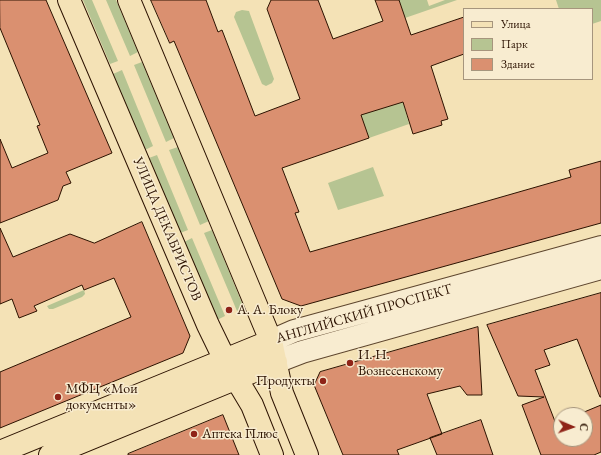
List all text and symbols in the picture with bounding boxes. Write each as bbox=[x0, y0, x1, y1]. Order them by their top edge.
legend bbox=[463, 8, 593, 80]
text: Улица bbox=[501, 16, 531, 32]
text: Парк bbox=[501, 36, 528, 52]
text: Здание bbox=[501, 56, 535, 72]
street label: УЛИЦА ДЕКАБРИСТОВ bbox=[129, 155, 205, 303]
street label: АНГЛИЙСКИЙ ПРОСПЕКТ bbox=[274, 281, 454, 347]
place label: А. А. Блоку bbox=[237, 302, 303, 318]
marker: А. А. Блоку bbox=[224, 305, 234, 315]
place label: И. Н. Вознесенскому bbox=[358, 347, 443, 380]
marker: И. Н. Вознесенскому bbox=[345, 358, 355, 368]
place label: Продукты bbox=[256, 373, 315, 389]
marker: Продукты bbox=[318, 376, 328, 386]
place label: МФЦ «Мои документы» bbox=[66, 381, 138, 414]
marker: МФЦ «Мои документы» bbox=[53, 392, 63, 402]
north arrow bbox=[553, 407, 593, 447]
text: С bbox=[577, 423, 591, 432]
place label: Аптека Плюс bbox=[202, 426, 278, 442]
marker: Аптека Плюс bbox=[189, 429, 199, 439]

